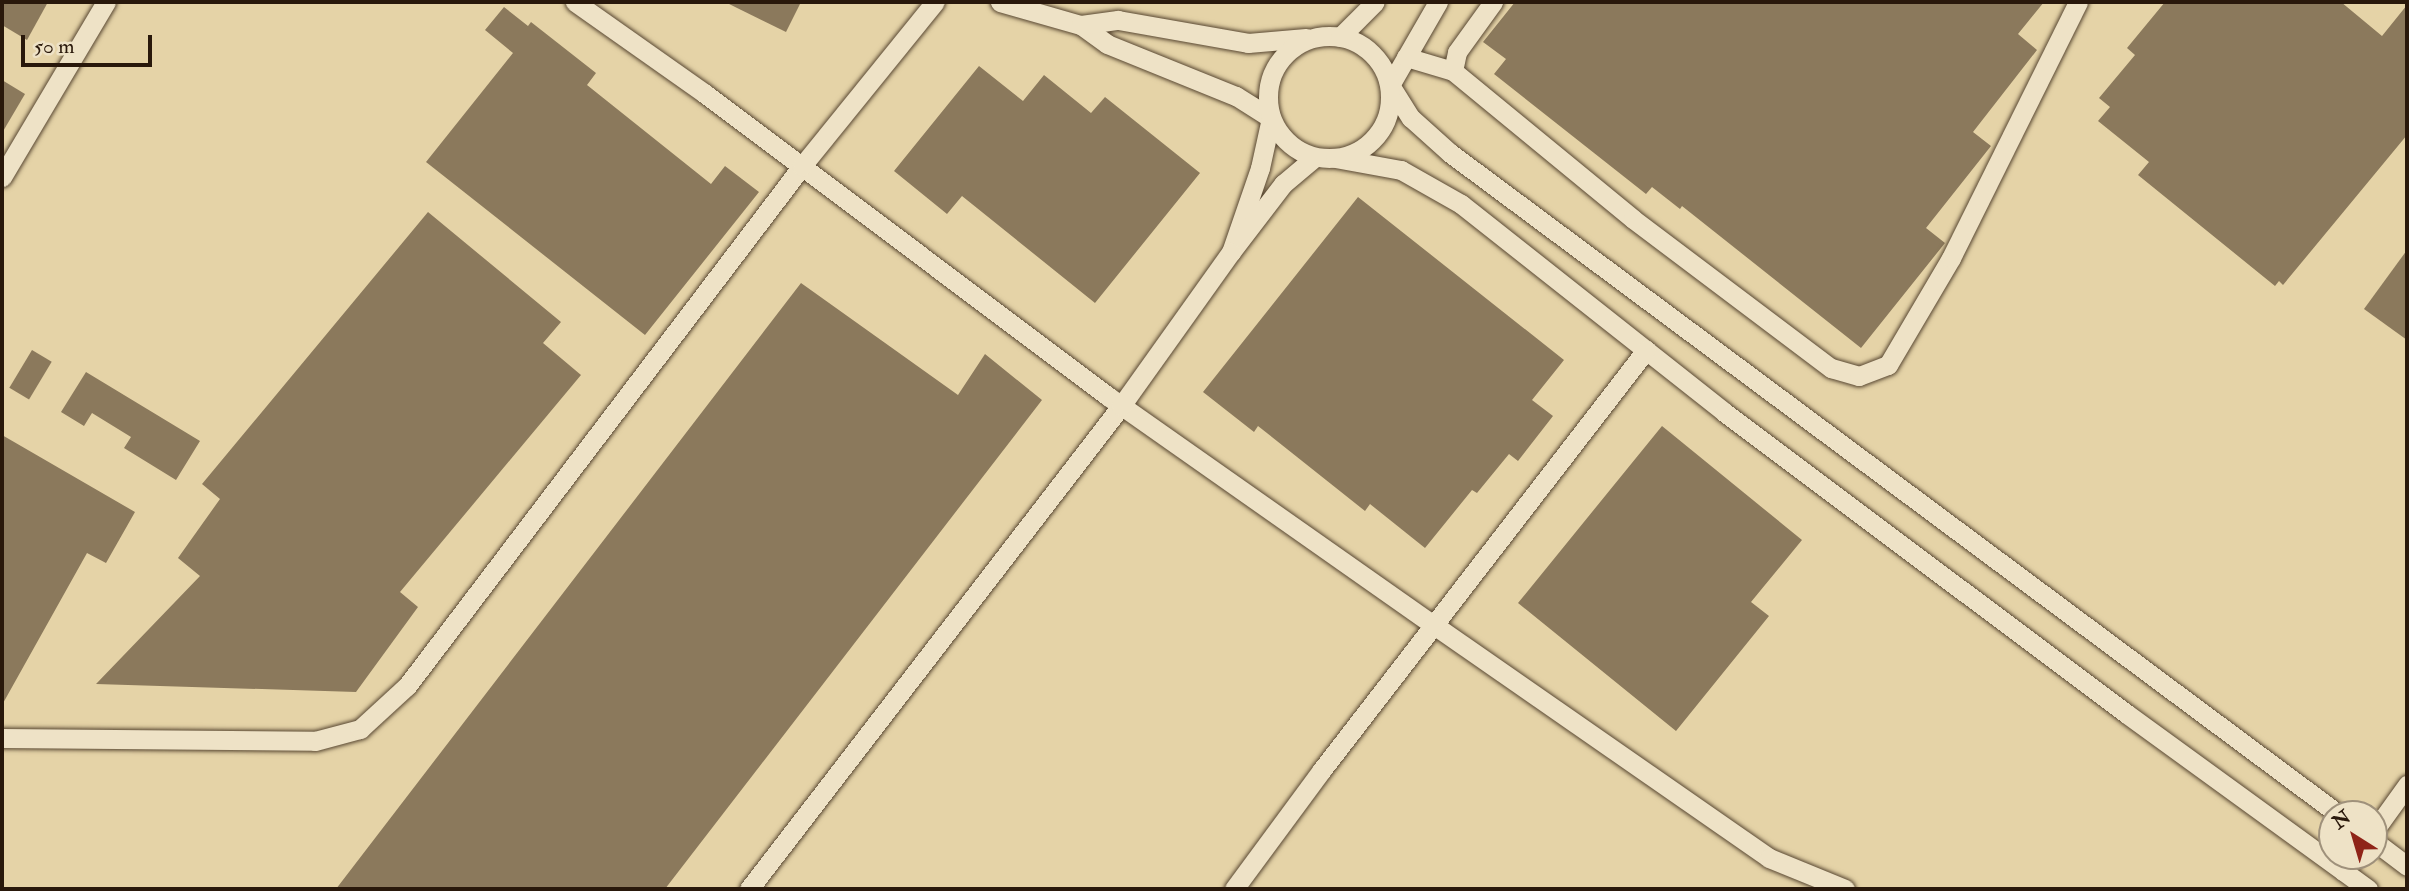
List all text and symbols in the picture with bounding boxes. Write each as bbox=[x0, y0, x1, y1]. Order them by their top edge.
scale bar bbox=[24, 21, 156, 65]
text: 50 m bbox=[34, 33, 75, 60]
north arrow bbox=[2318, 800, 2388, 870]
text: N bbox=[2328, 805, 2356, 835]

